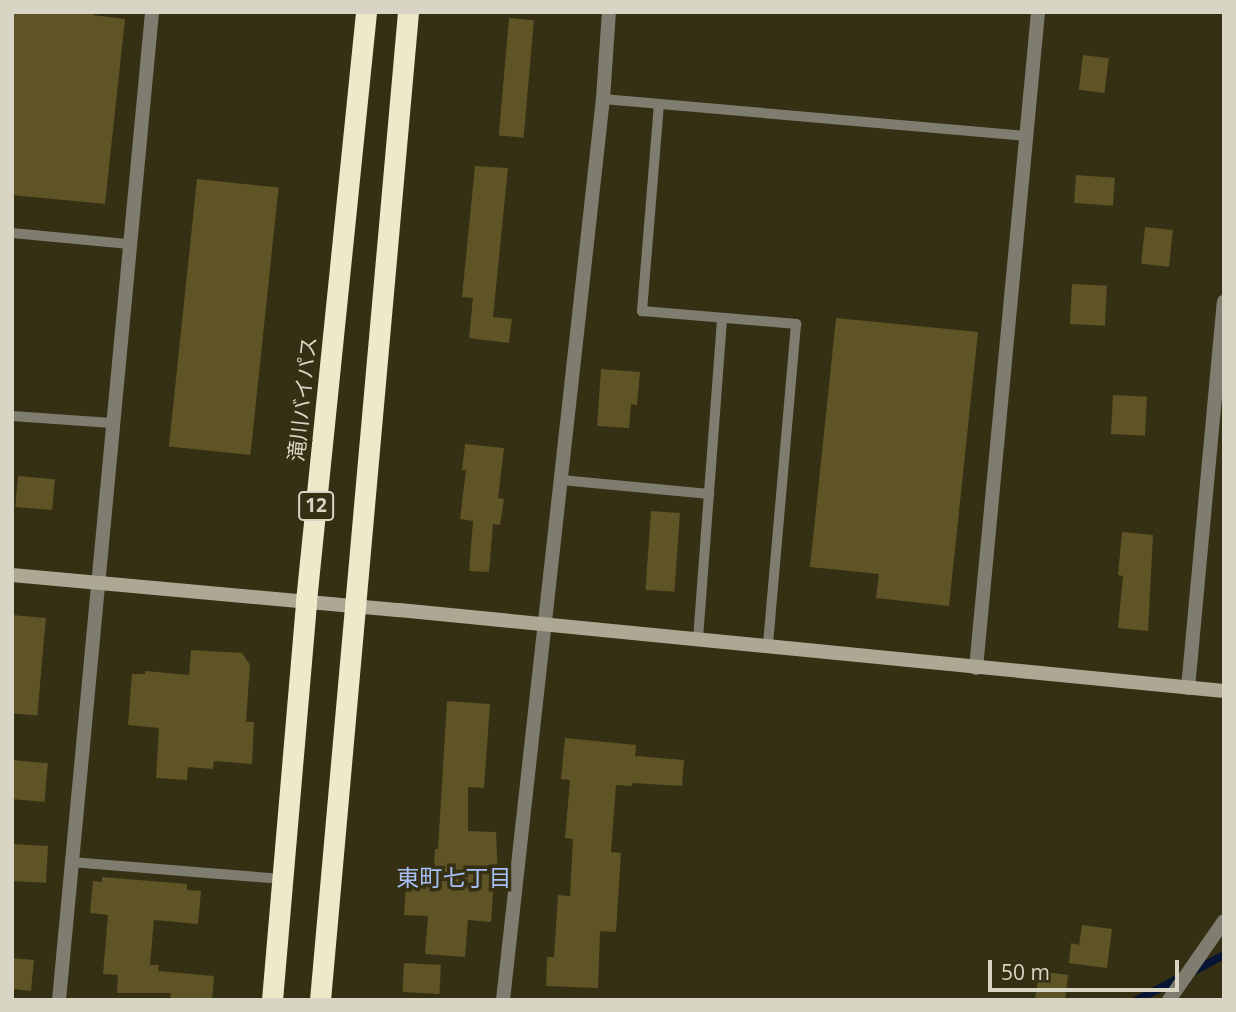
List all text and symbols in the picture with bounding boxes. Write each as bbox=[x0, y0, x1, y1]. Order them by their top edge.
street label: 滝川バイパス bbox=[283, 335, 321, 463]
road number: 12 bbox=[297, 491, 335, 522]
district label: 東町七丁目 bbox=[397, 863, 511, 891]
scale bar bbox=[991, 946, 1182, 990]
text: 50 m bbox=[1001, 958, 1050, 986]

